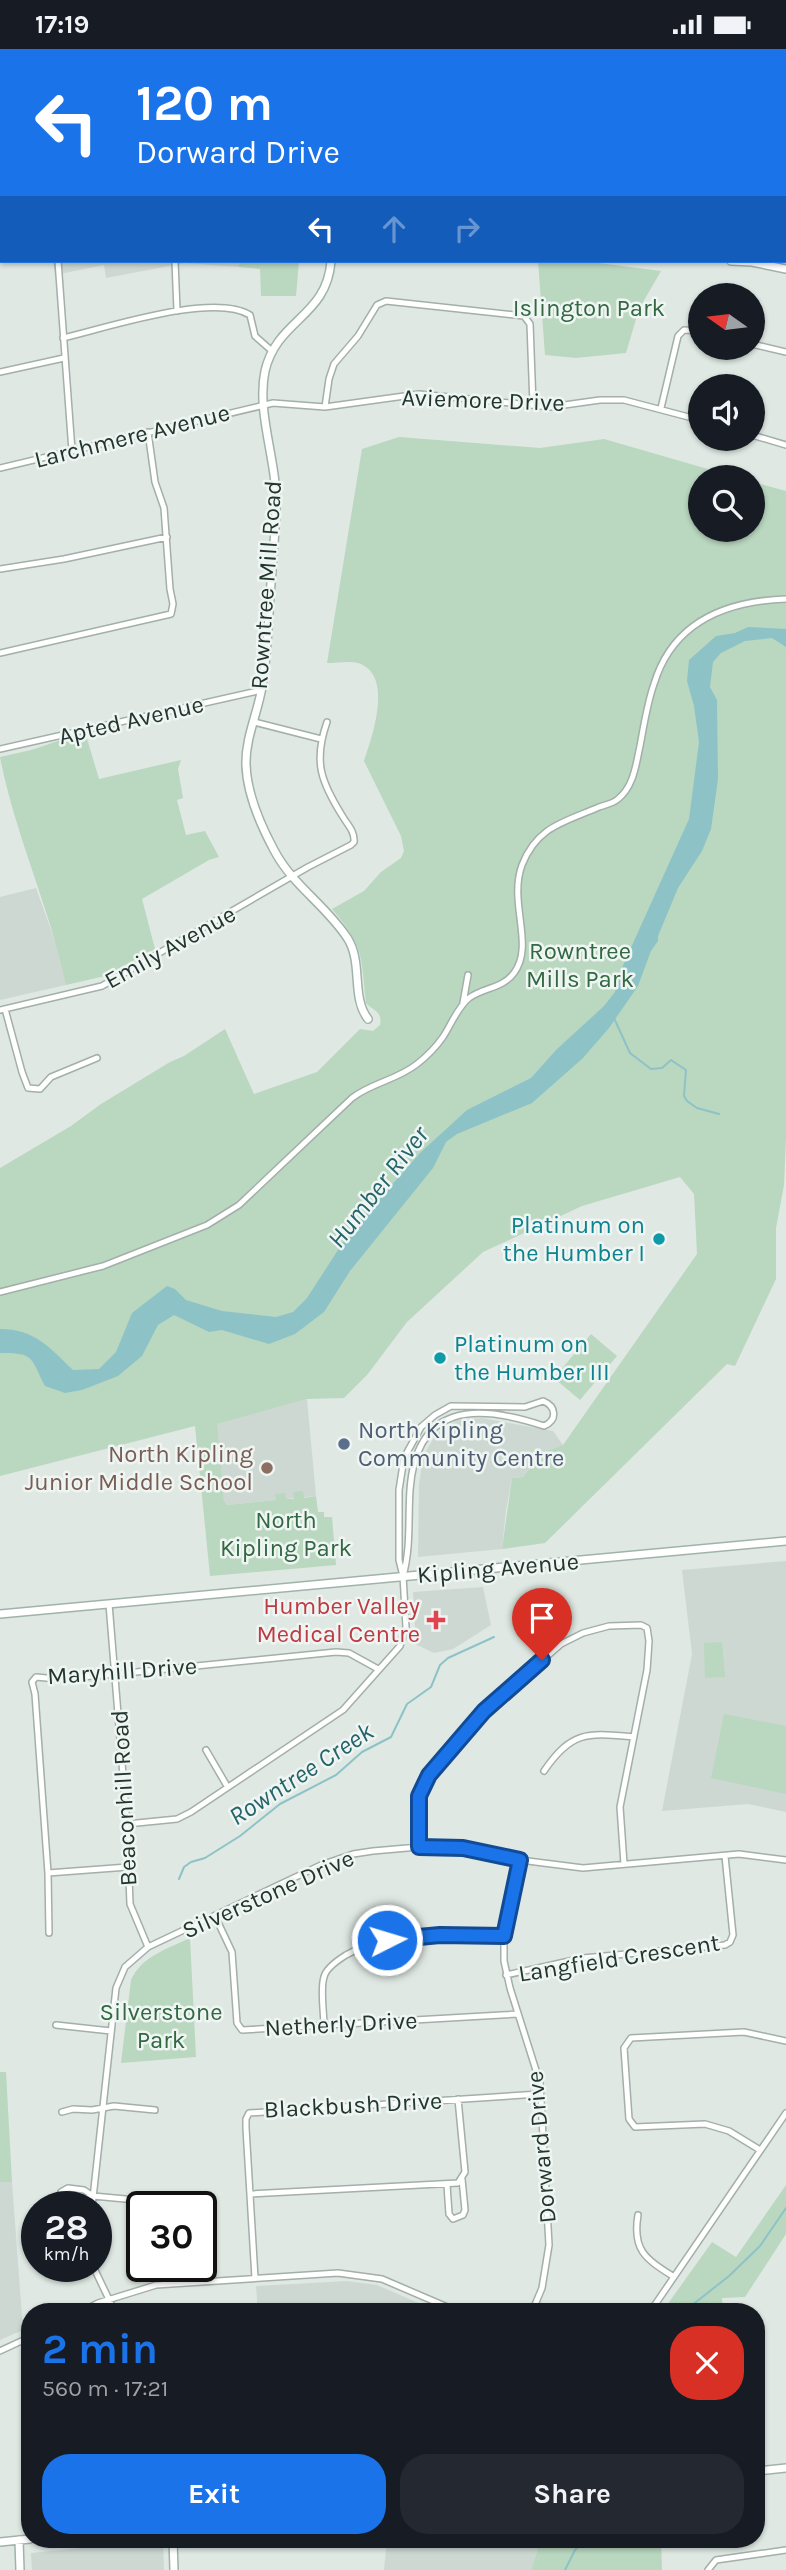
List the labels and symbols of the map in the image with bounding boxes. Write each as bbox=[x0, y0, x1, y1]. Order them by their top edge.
north arrow bbox=[688, 283, 765, 361]
park label: Islington Park bbox=[513, 294, 665, 322]
street label: Aviemore Drive bbox=[401, 383, 565, 417]
street label: Larchmere Avenue bbox=[31, 398, 233, 474]
street label: Rowntree Mill Road bbox=[245, 479, 287, 691]
street label: Apted Avenue bbox=[56, 690, 206, 750]
street label: Emily Avenue bbox=[100, 899, 240, 995]
park label: Rowntree Mills Park bbox=[526, 937, 634, 993]
water label: Humber River bbox=[321, 1119, 436, 1254]
place label: Platinum on the Humber I bbox=[503, 1211, 645, 1267]
marker: Platinum on the Humber I bbox=[651, 1231, 667, 1247]
place label: Platinum on the Humber III bbox=[454, 1330, 610, 1386]
marker: Platinum on the Humber III bbox=[432, 1350, 448, 1366]
place label: North Kipling Community Centre bbox=[358, 1416, 564, 1472]
marker: North Kipling Community Centre bbox=[336, 1436, 352, 1452]
place label: North Kipling Junior Middle School bbox=[25, 1440, 253, 1496]
marker: North Kipling Junior Middle School bbox=[259, 1460, 275, 1476]
park label: North Kipling Park bbox=[220, 1506, 352, 1562]
street label: Kipling Avenue bbox=[416, 1547, 580, 1589]
pin bbox=[512, 1588, 572, 1660]
place label: Humber Valley Medical Centre bbox=[256, 1592, 420, 1648]
marker: Humber Valley Medical Centre bbox=[426, 1610, 446, 1630]
street label: Maryhill Drive bbox=[46, 1652, 198, 1690]
street label: Beaconhill Road bbox=[105, 1709, 143, 1887]
water label: Rowntree Creek bbox=[223, 1715, 380, 1832]
street label: Silverstone Drive bbox=[178, 1844, 358, 1944]
position arrow bbox=[350, 1903, 424, 1977]
street label: Langfield Crescent bbox=[516, 1928, 722, 1988]
park label: Silverstone Park bbox=[99, 1998, 223, 2054]
street label: Netherly Drive bbox=[264, 2006, 418, 2042]
street label: Dorward Drive bbox=[520, 2070, 562, 2224]
street label: Blackbush Drive bbox=[263, 2086, 443, 2124]
speed limit sign: 30 bbox=[126, 2191, 217, 2282]

